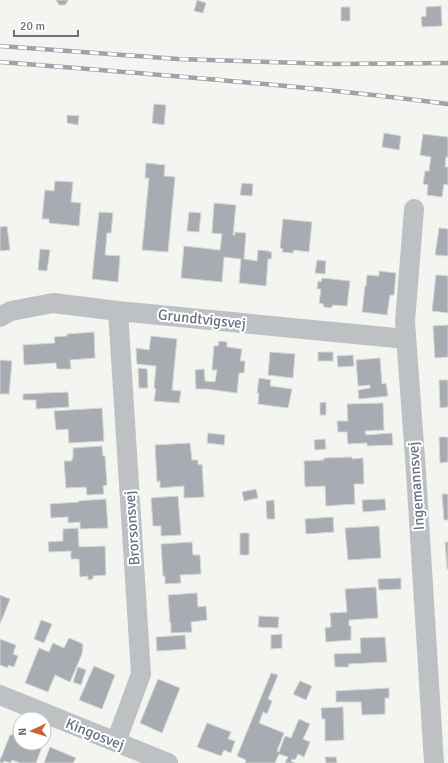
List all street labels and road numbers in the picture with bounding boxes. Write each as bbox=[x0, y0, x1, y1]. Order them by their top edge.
street label: Grundtvigsvej bbox=[157, 305, 247, 333]
street label: Ingemannsvej bbox=[404, 441, 428, 531]
street label: Brorsonsvej bbox=[120, 490, 144, 566]
street label: Kingosvej bbox=[63, 714, 127, 754]

